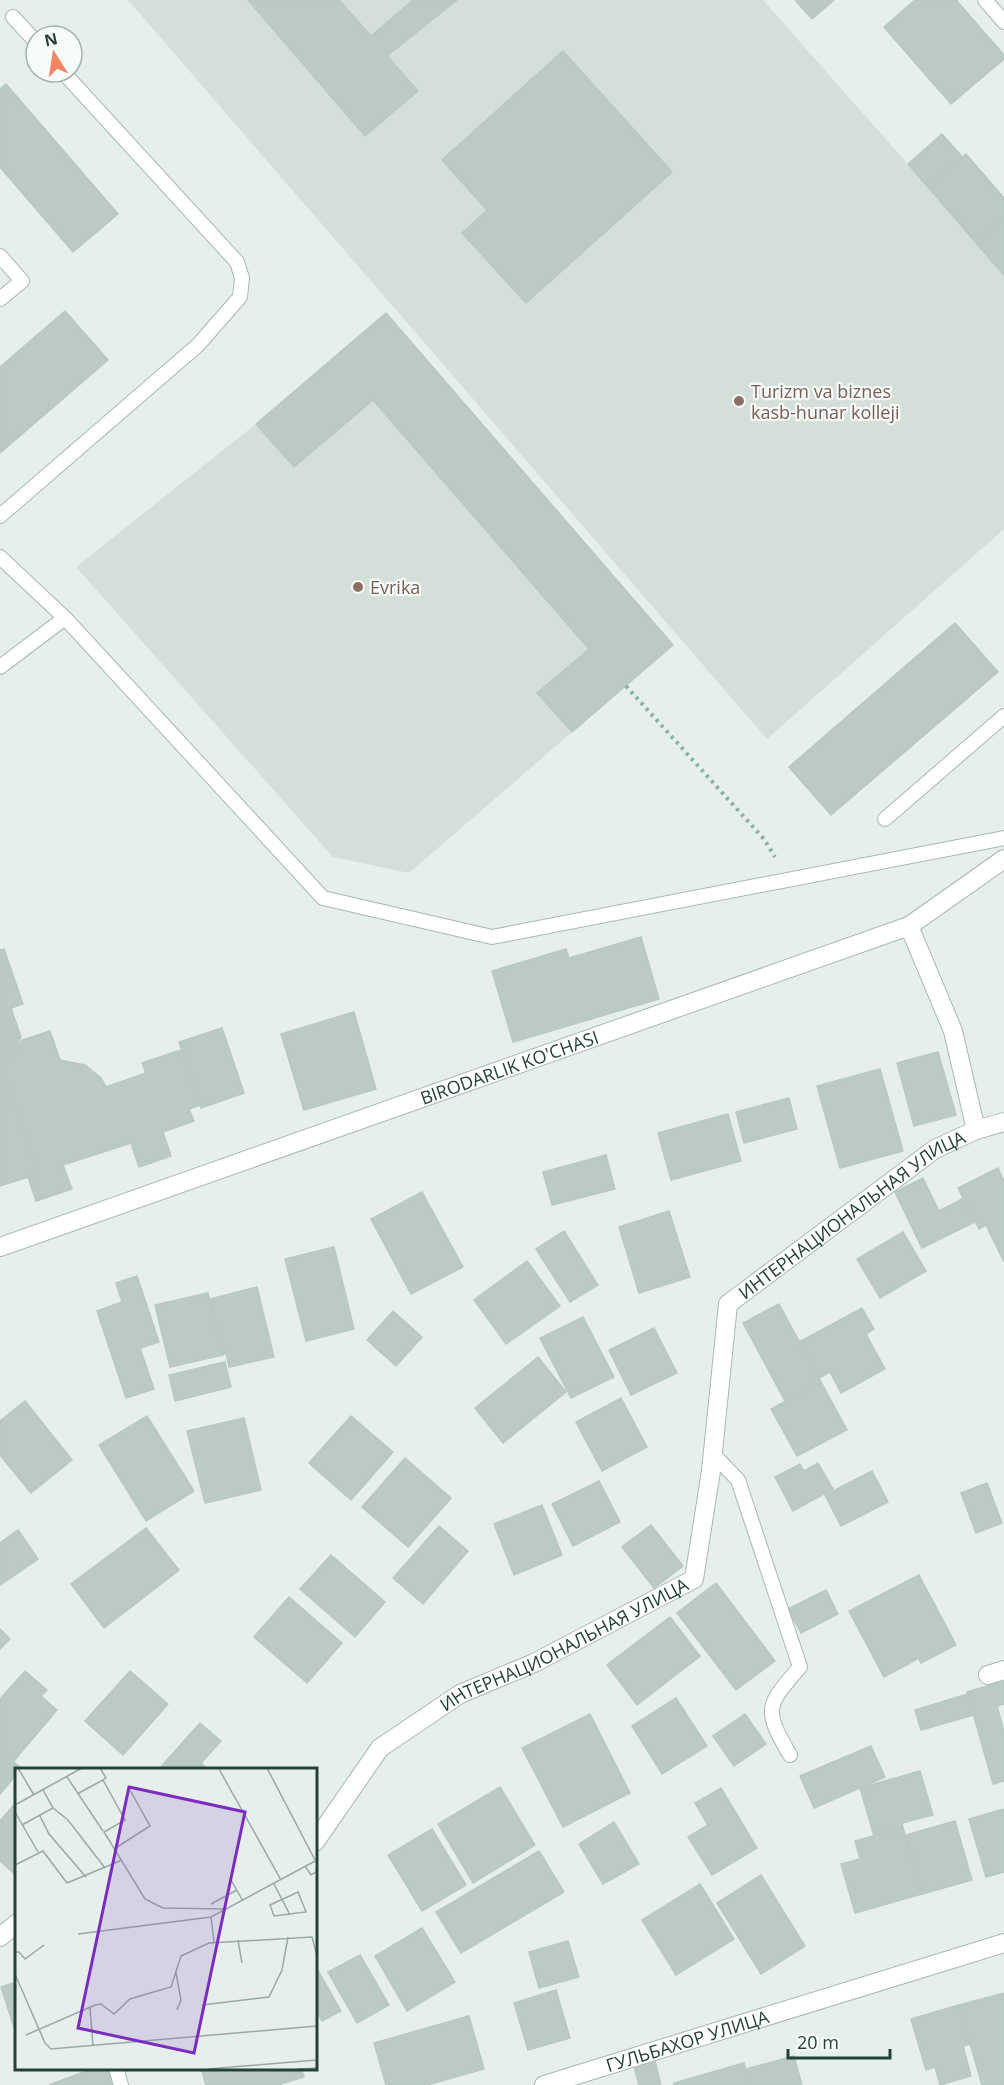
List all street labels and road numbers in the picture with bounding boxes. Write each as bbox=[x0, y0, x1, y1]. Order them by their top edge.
street label: BIRODARLIK KO'CHASI bbox=[417, 1025, 602, 1110]
street label: ИНТЕРНАЦИОНАЛЬНАЯ УЛИЦА bbox=[733, 1124, 970, 1304]
street label: ИНТЕРНАЦИОНАЛЬНАЯ УЛИЦА bbox=[435, 1572, 693, 1716]
street label: ГУЛЬБАХОР УЛИЦА bbox=[603, 2004, 772, 2077]

